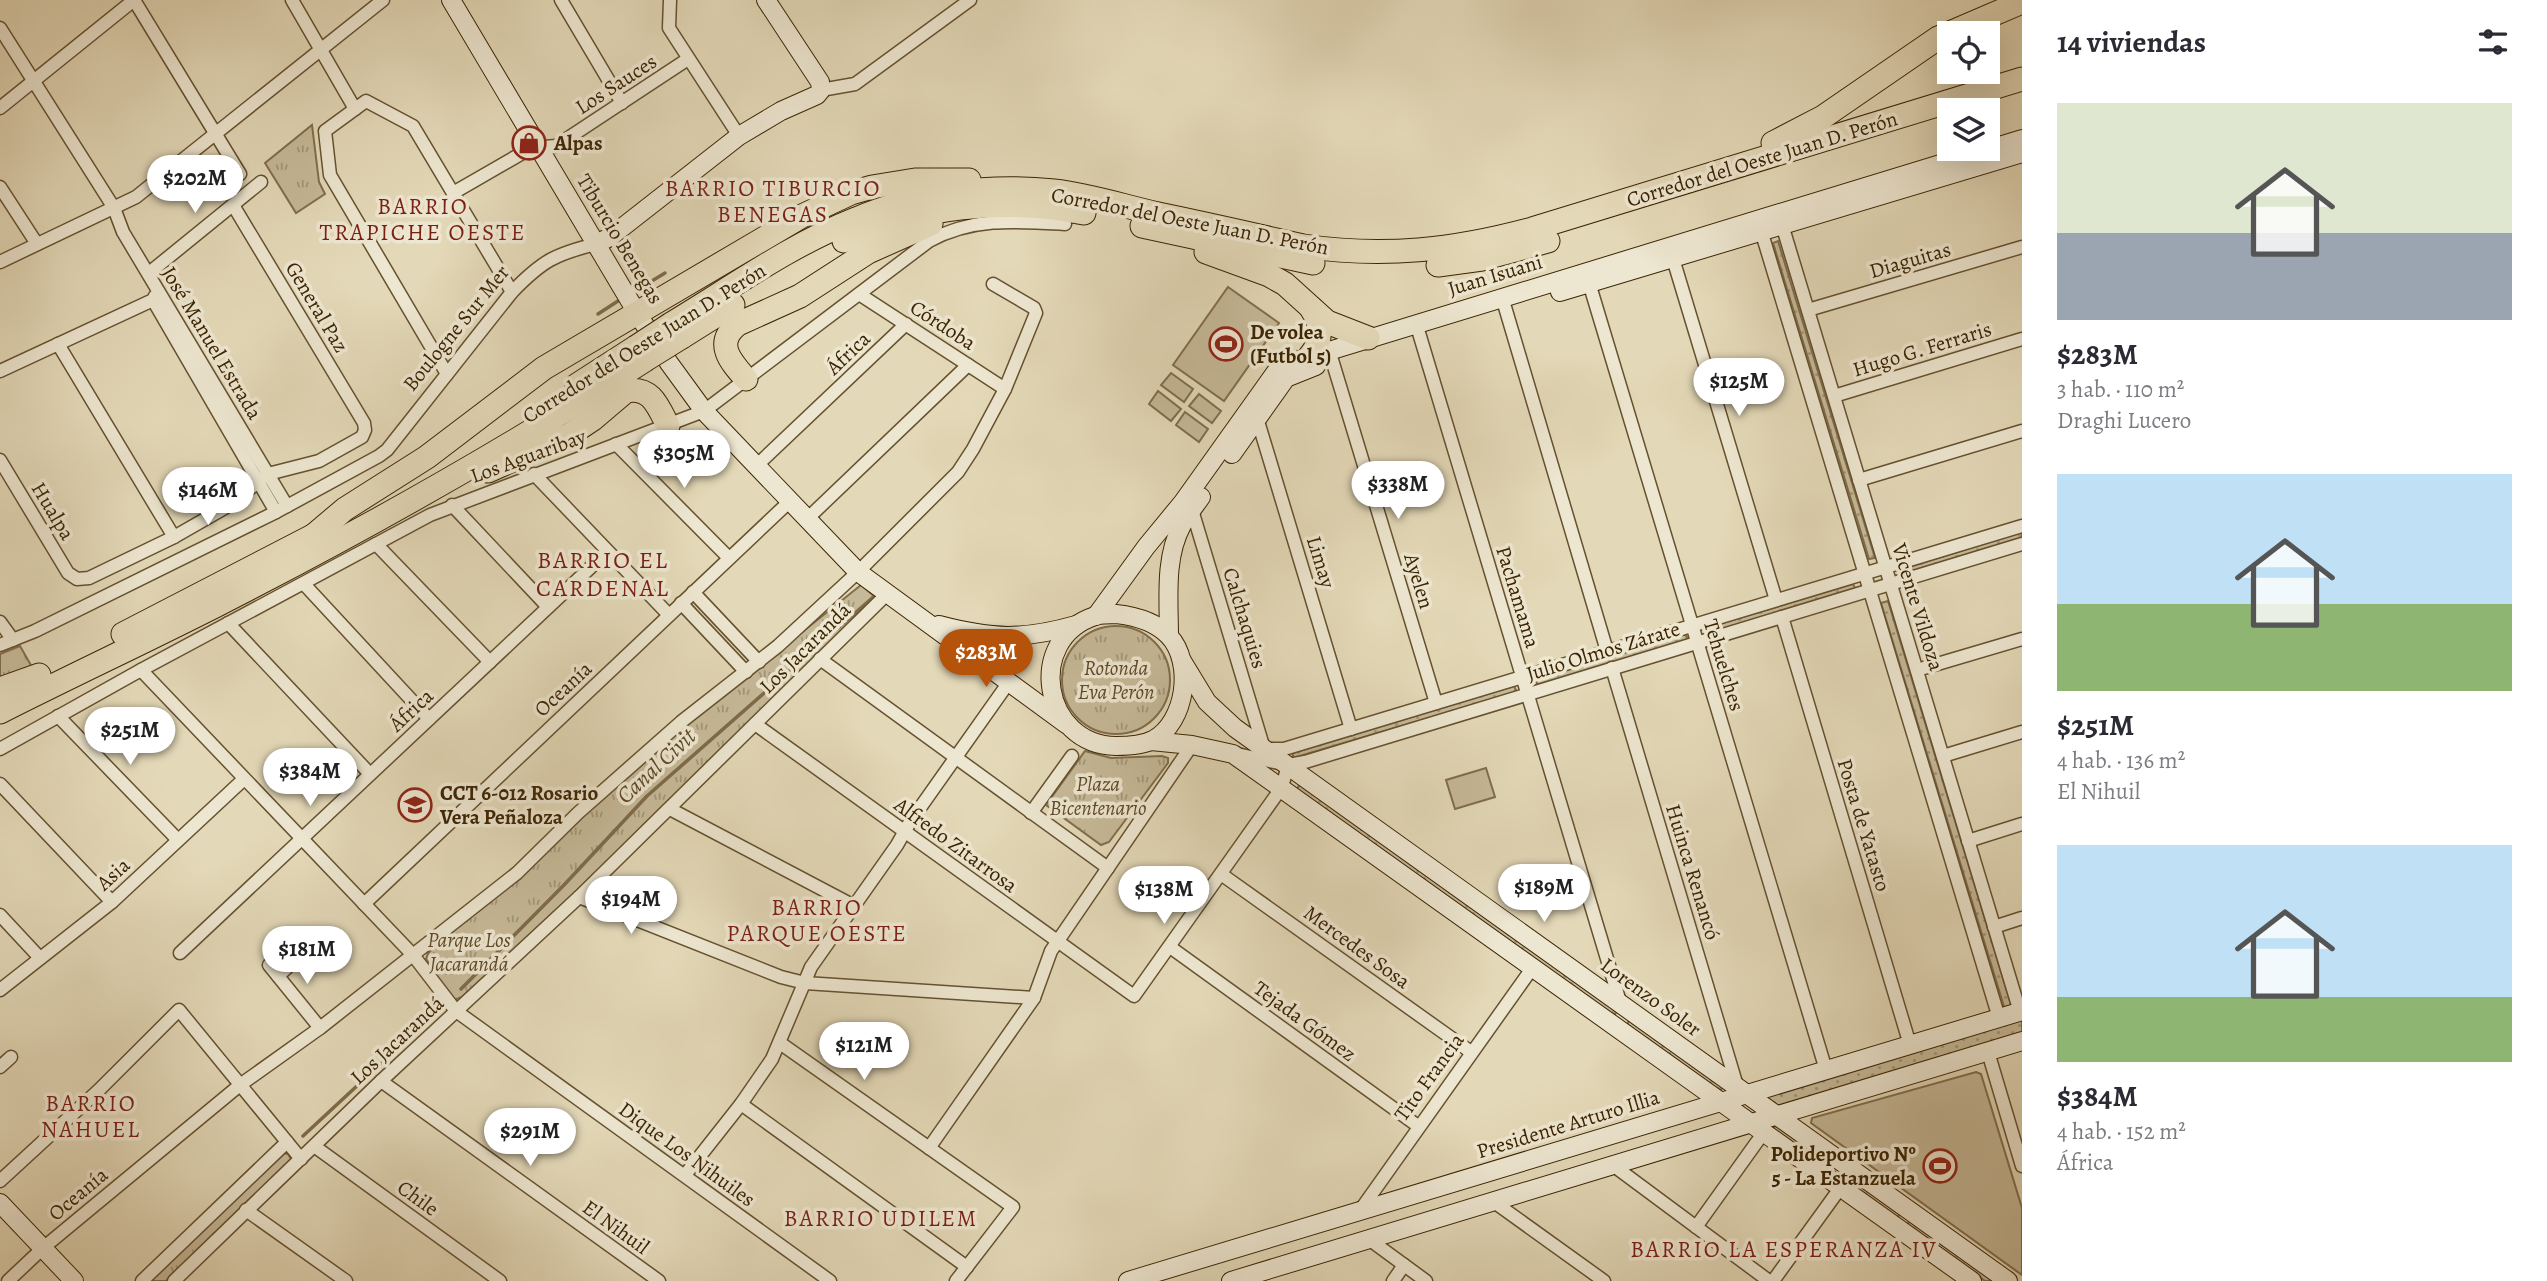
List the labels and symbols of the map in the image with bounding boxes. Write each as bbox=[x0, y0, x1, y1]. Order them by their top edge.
street label: Los Sauces bbox=[570, 47, 662, 121]
street label: Corredor del Oeste Juan D. Perón bbox=[1623, 104, 1901, 214]
shop icon: Alpas bbox=[510, 124, 548, 162]
place label: Alpas bbox=[553, 129, 603, 157]
pin: $202M bbox=[146, 156, 244, 215]
street label: Tiburcio Benegas bbox=[570, 169, 670, 309]
district label: BARRIO TIBURCIO BENEGAS bbox=[665, 173, 881, 230]
street label: Corredor del Oeste Juan D. Perón bbox=[1049, 180, 1331, 262]
district label: BARRIO TRAPICHE OESTE bbox=[320, 191, 526, 248]
street label: Diaguitas bbox=[1866, 235, 1954, 285]
street label: Juan Isuani bbox=[1444, 247, 1546, 303]
street label: General Paz bbox=[279, 256, 355, 358]
street label: Corredor del Oeste Juan D. Perón bbox=[517, 256, 771, 430]
street label: Boulogne Sur Mer bbox=[396, 259, 516, 397]
street label: José Manuel Estrada bbox=[155, 261, 269, 425]
street label: Córdoba bbox=[905, 293, 981, 357]
street label: Hugo G. Ferraris bbox=[1849, 315, 1995, 383]
place label: De volea (Futbol 5) bbox=[1250, 318, 1331, 370]
street label: África bbox=[819, 325, 876, 382]
sports icon: De volea (Futbol 5) bbox=[1207, 325, 1245, 363]
pin: $125M bbox=[1690, 358, 1788, 418]
street label: Los Aguaribay bbox=[466, 422, 590, 490]
pin: $305M bbox=[635, 430, 733, 490]
pin: $338M bbox=[1349, 462, 1447, 521]
pin: $146M bbox=[159, 468, 257, 527]
street label: Hualpa bbox=[25, 477, 81, 545]
street label: Limay bbox=[1300, 533, 1342, 592]
street label: Vicente Vildoza bbox=[1885, 539, 1951, 674]
street label: Pachamama bbox=[1489, 543, 1547, 652]
district label: BARRIO EL CARDENAL bbox=[536, 544, 670, 604]
street label: Ayelen bbox=[1397, 549, 1441, 612]
street label: Calchaquies bbox=[1216, 564, 1274, 672]
street label: Los Jacarandá bbox=[753, 596, 857, 700]
street label: Julio Olmos Zárate bbox=[1523, 614, 1683, 688]
street label: Tehuelches bbox=[1697, 616, 1751, 714]
pin: $283M bbox=[937, 630, 1035, 689]
park label: Rotonda Eva Perón bbox=[1078, 654, 1154, 706]
street label: Oceanía bbox=[528, 655, 598, 723]
street label: África bbox=[382, 682, 440, 739]
pin: $251M bbox=[81, 708, 179, 767]
water label: Canal Civit bbox=[610, 720, 703, 811]
pin: $384M bbox=[261, 748, 359, 808]
street label: Posta de Yatasto bbox=[1830, 755, 1898, 895]
park label: Plaza Bicentenario bbox=[1050, 770, 1146, 822]
place label: CCT 6-012 Rosario Vera Peñaloza bbox=[439, 779, 599, 831]
school or university icon: CCT 6-012 Rosario Vera Peñaloza bbox=[396, 786, 434, 824]
street label: Alfredo Zitarrosa bbox=[888, 790, 1024, 899]
street label: Huinca Renancó bbox=[1659, 801, 1727, 943]
street label: Asia bbox=[89, 851, 136, 897]
pin: $189M bbox=[1495, 864, 1593, 924]
pin: $138M bbox=[1115, 866, 1213, 926]
pin: $194M bbox=[582, 876, 680, 936]
district label: BARRIO PARQUE OESTE bbox=[726, 892, 908, 949]
street label: Mercedes Sosa bbox=[1298, 899, 1416, 995]
pin: $181M bbox=[258, 926, 356, 986]
park label: Parque Los Jacarandá bbox=[427, 926, 511, 978]
street label: Lorenzo Soler bbox=[1595, 951, 1707, 1043]
street label: Tejada Gómez bbox=[1248, 974, 1362, 1068]
street label: Los Jacarandá bbox=[344, 989, 450, 1091]
pin: $121M bbox=[815, 1023, 913, 1082]
street label: Tito Francia bbox=[1388, 1027, 1471, 1127]
street label: Presidente Arturo Illia bbox=[1473, 1083, 1663, 1165]
district label: BARRIO NAHUEL bbox=[41, 1088, 141, 1145]
street label: Dique Los Nihuiles bbox=[613, 1095, 761, 1213]
pin: $291M bbox=[481, 1108, 579, 1168]
place label: Polideportivo Nº 5 - La Estanzuela bbox=[1771, 1140, 1917, 1192]
sports icon: Polideportivo Nº 5 - La Estanzuela bbox=[1921, 1147, 1959, 1185]
street label: Oceanía bbox=[42, 1161, 114, 1227]
street label: Chile bbox=[392, 1173, 444, 1223]
street label: El Nihuil bbox=[577, 1193, 655, 1261]
district label: BARRIO UDILEM bbox=[784, 1203, 978, 1234]
district label: BARRIO LA ESPERANZA IV bbox=[1630, 1234, 1938, 1265]

